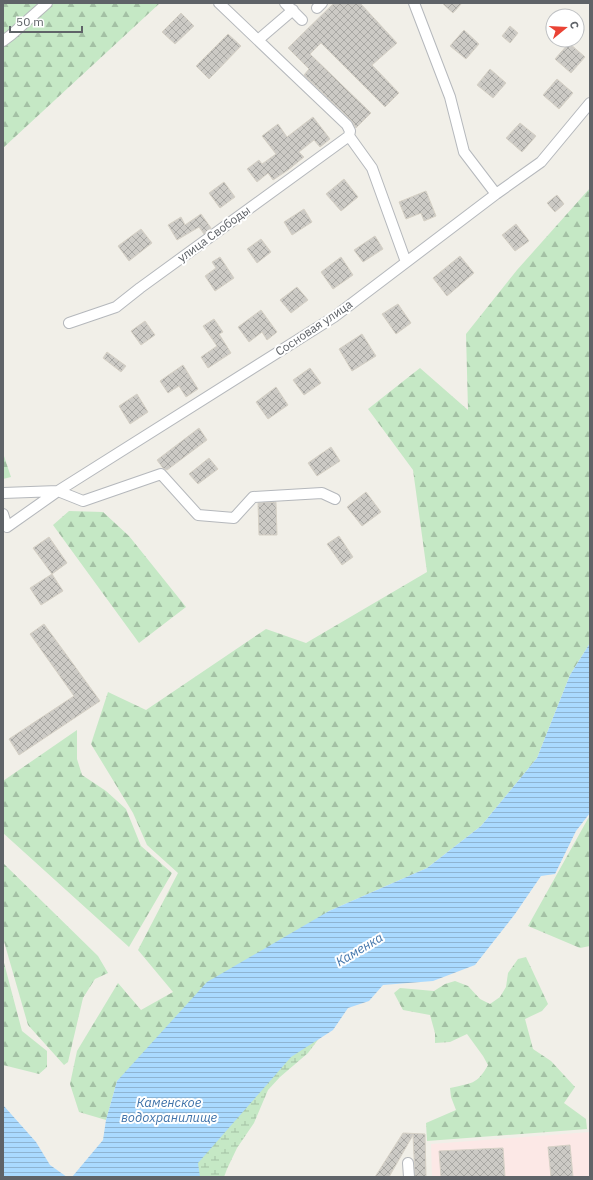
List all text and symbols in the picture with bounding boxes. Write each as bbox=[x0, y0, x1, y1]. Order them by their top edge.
scale bar bbox=[10, 8, 82, 34]
north arrow bbox=[545, 8, 585, 48]
text: 50 m bbox=[16, 14, 44, 29]
text: С bbox=[567, 19, 582, 30]
street label: улица Свободы bbox=[174, 202, 253, 265]
street label: Сосновая улица bbox=[272, 296, 356, 359]
water label: Каменка bbox=[332, 929, 386, 970]
water label: Каменское водохранилище bbox=[121, 1094, 217, 1126]

